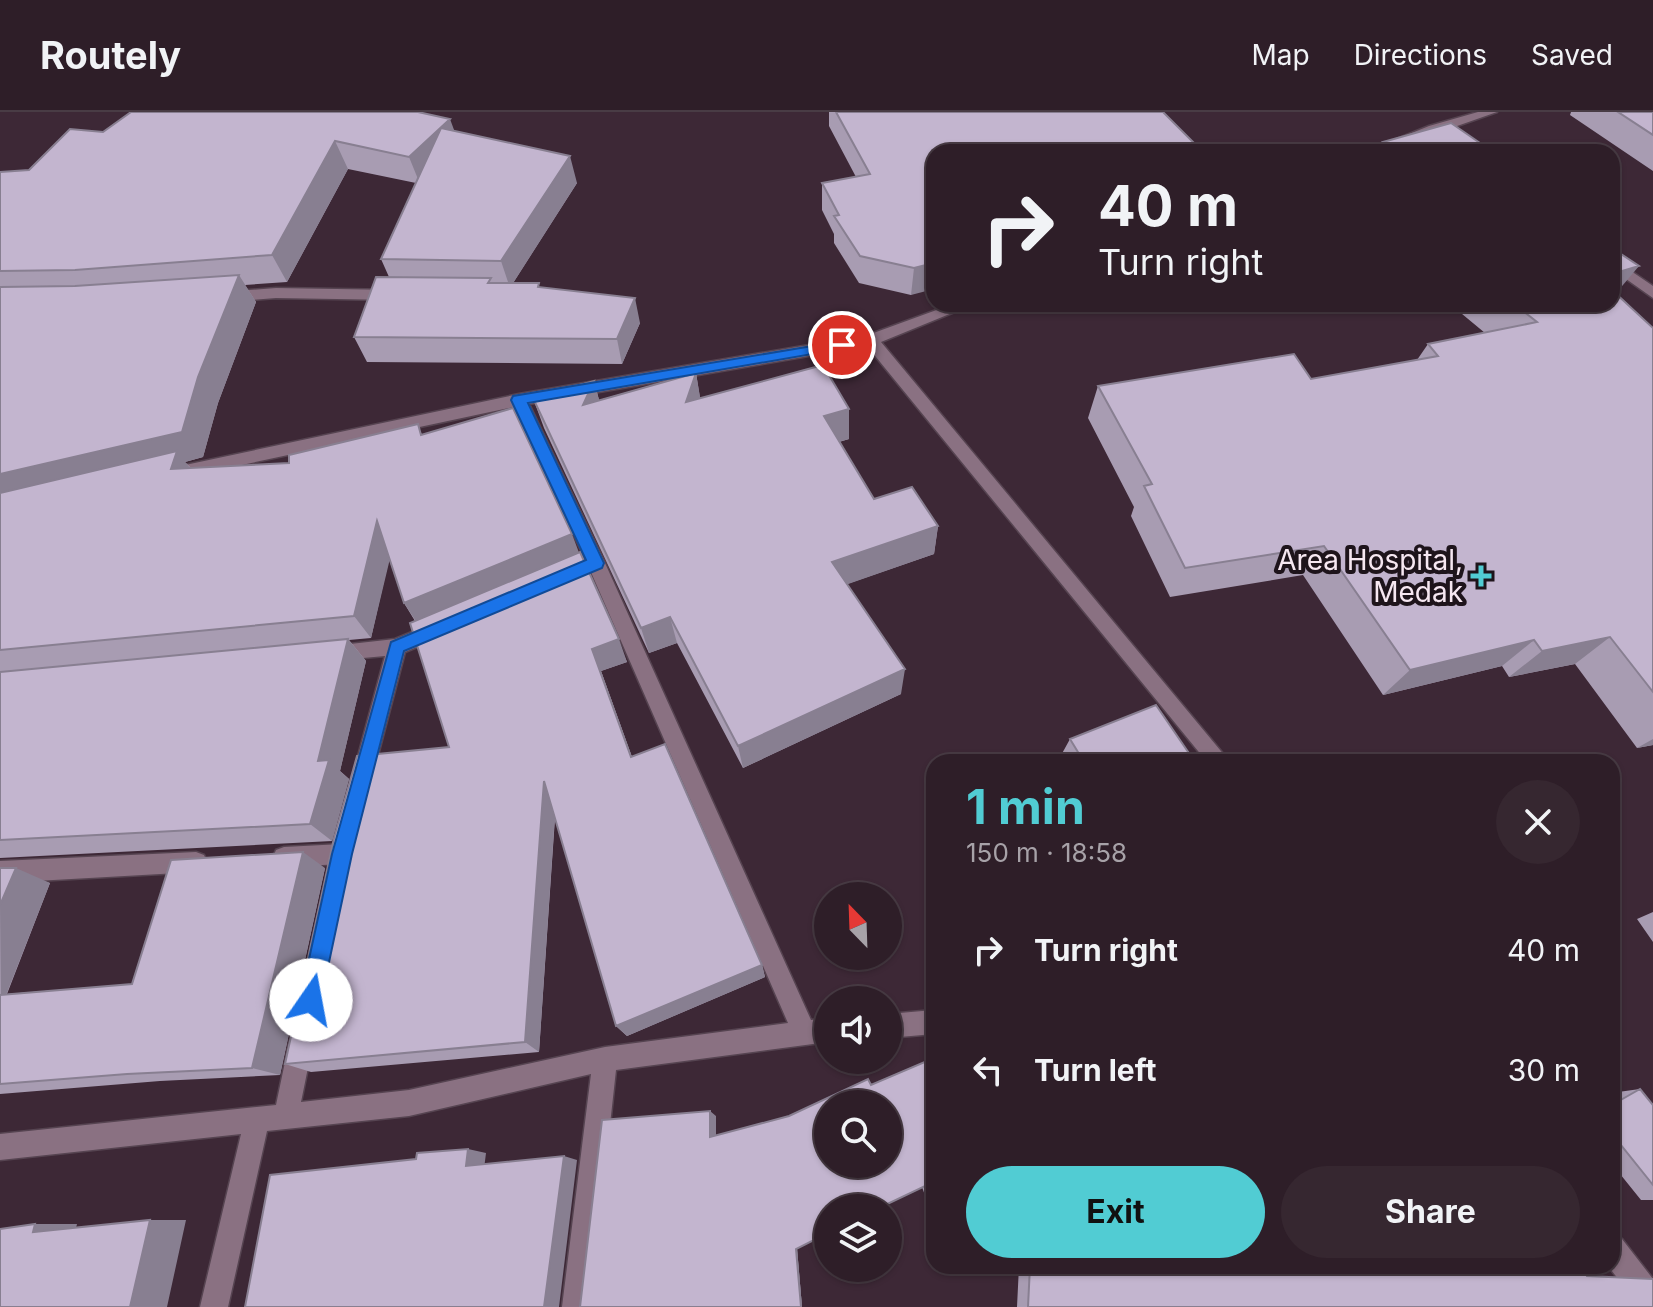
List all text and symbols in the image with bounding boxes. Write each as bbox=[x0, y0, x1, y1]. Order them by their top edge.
text: Routely bbox=[40, 32, 181, 78]
text: Map bbox=[1251, 38, 1310, 72]
text: Directions bbox=[1354, 38, 1487, 72]
text: Saved bbox=[1531, 38, 1613, 72]
text: 40 m bbox=[1098, 172, 1238, 240]
icon: right bbox=[966, 176, 1070, 280]
text: Turn right bbox=[1098, 240, 1263, 284]
pin bbox=[808, 311, 876, 379]
icon: arrive bbox=[820, 323, 864, 367]
place label: Area Hospital, Medak bbox=[1277, 543, 1463, 609]
marker: Area Hospital, Medak bbox=[1470, 565, 1492, 587]
text: 1 min bbox=[966, 777, 1085, 836]
button: close bbox=[1496, 780, 1580, 864]
text: 150 m · 18:58 bbox=[966, 837, 1127, 868]
north arrow bbox=[814, 882, 902, 970]
map controls bbox=[814, 882, 902, 1282]
icon: right bbox=[966, 928, 1010, 972]
text: Turn right bbox=[1034, 932, 1178, 968]
text: 40 m bbox=[1507, 932, 1580, 968]
position arrow bbox=[269, 958, 353, 1042]
button: sound bbox=[814, 986, 902, 1074]
icon: left bbox=[966, 1048, 1010, 1092]
text: Turn left bbox=[1034, 1052, 1156, 1088]
text: 30 m bbox=[1508, 1052, 1580, 1088]
button: search bbox=[814, 1090, 902, 1178]
button: Exit bbox=[966, 1166, 1265, 1258]
button: Share bbox=[1281, 1166, 1580, 1258]
button: layers bbox=[814, 1194, 902, 1282]

